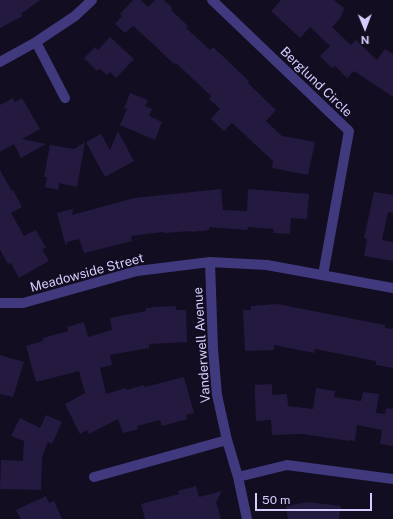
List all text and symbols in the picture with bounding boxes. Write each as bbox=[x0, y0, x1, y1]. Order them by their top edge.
north arrow bbox=[345, 8, 385, 48]
text: N bbox=[361, 34, 370, 46]
street label: Berglund Circle bbox=[277, 44, 355, 120]
street label: Meadowside Street bbox=[28, 250, 146, 296]
street label: Vanderwell Avenue bbox=[190, 287, 214, 403]
scale bar bbox=[257, 485, 374, 511]
text: 50 m bbox=[262, 493, 290, 507]

